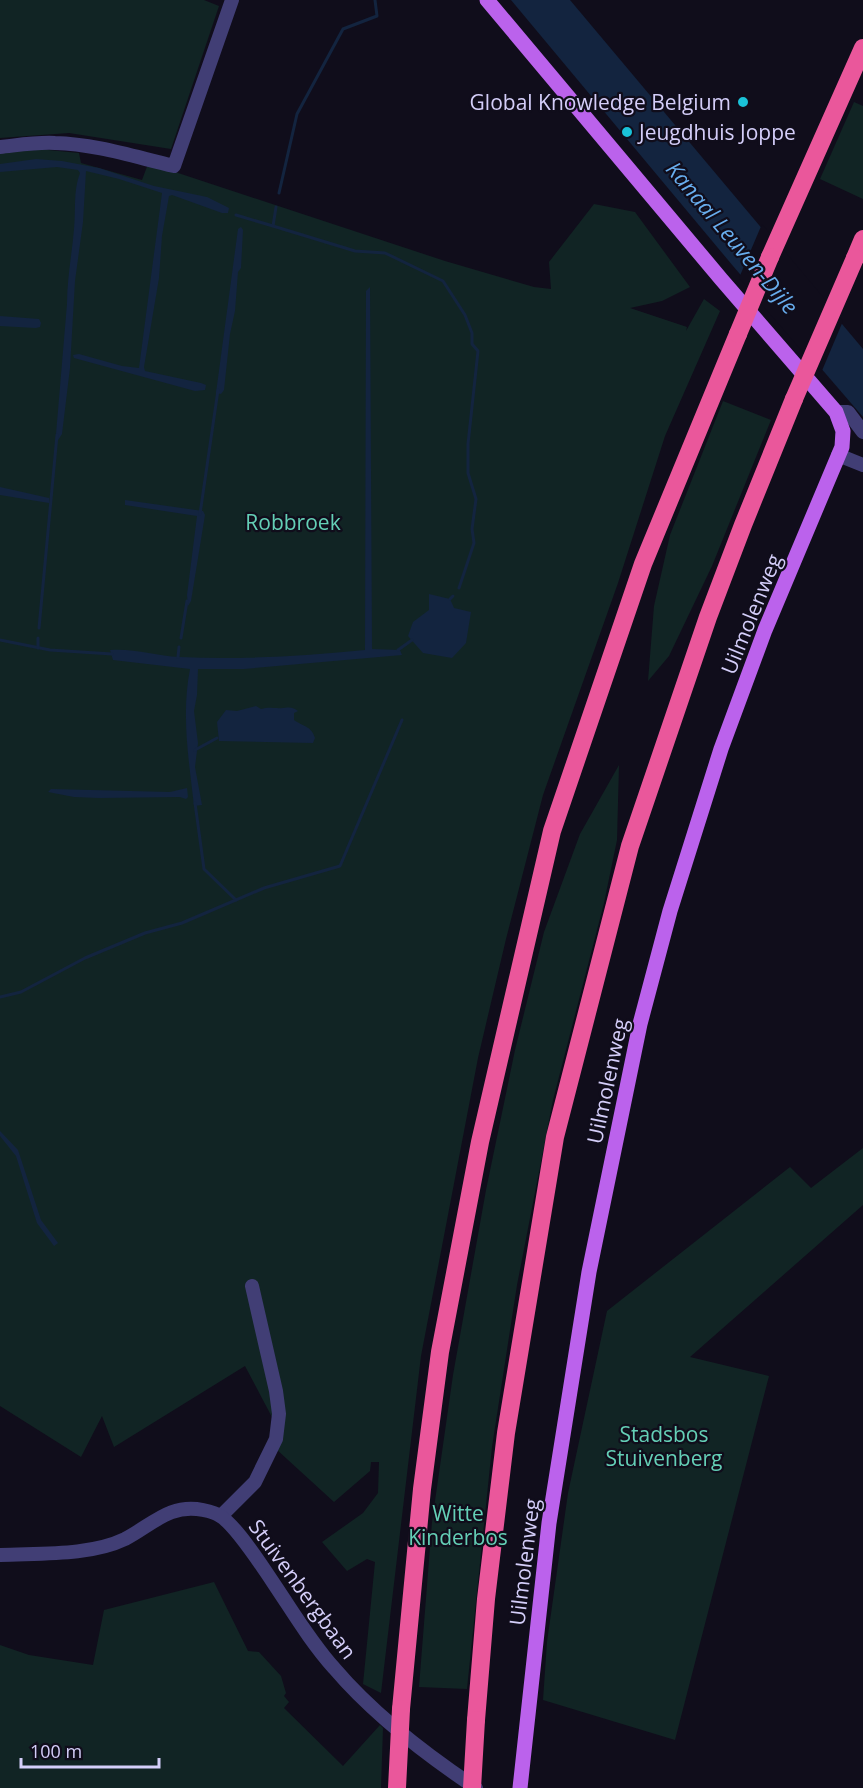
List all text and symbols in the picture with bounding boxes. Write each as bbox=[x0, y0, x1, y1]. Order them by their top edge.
place label: Global Knowledge Belgium bbox=[470, 88, 731, 116]
marker: Global Knowledge Belgium bbox=[736, 95, 750, 109]
place label: Jeugdhuis Joppe bbox=[637, 118, 796, 146]
marker: Jeugdhuis Joppe bbox=[620, 125, 634, 139]
water label: Kanaal Leuven-Dijle bbox=[660, 154, 806, 320]
park label: Robbroek bbox=[245, 508, 341, 536]
street label: Uilmolenweg bbox=[714, 550, 788, 678]
street label: Uilmolenweg bbox=[580, 1016, 634, 1146]
park label: Stadsbos Stuivenberg bbox=[606, 1420, 722, 1472]
street label: Uilmolenweg bbox=[502, 1497, 546, 1627]
park label: Witte Kinderbos bbox=[408, 1499, 508, 1551]
street label: Stuivenbergbaan bbox=[243, 1514, 363, 1664]
scale bar bbox=[21, 1731, 159, 1769]
text: 100 m bbox=[30, 1739, 82, 1763]

